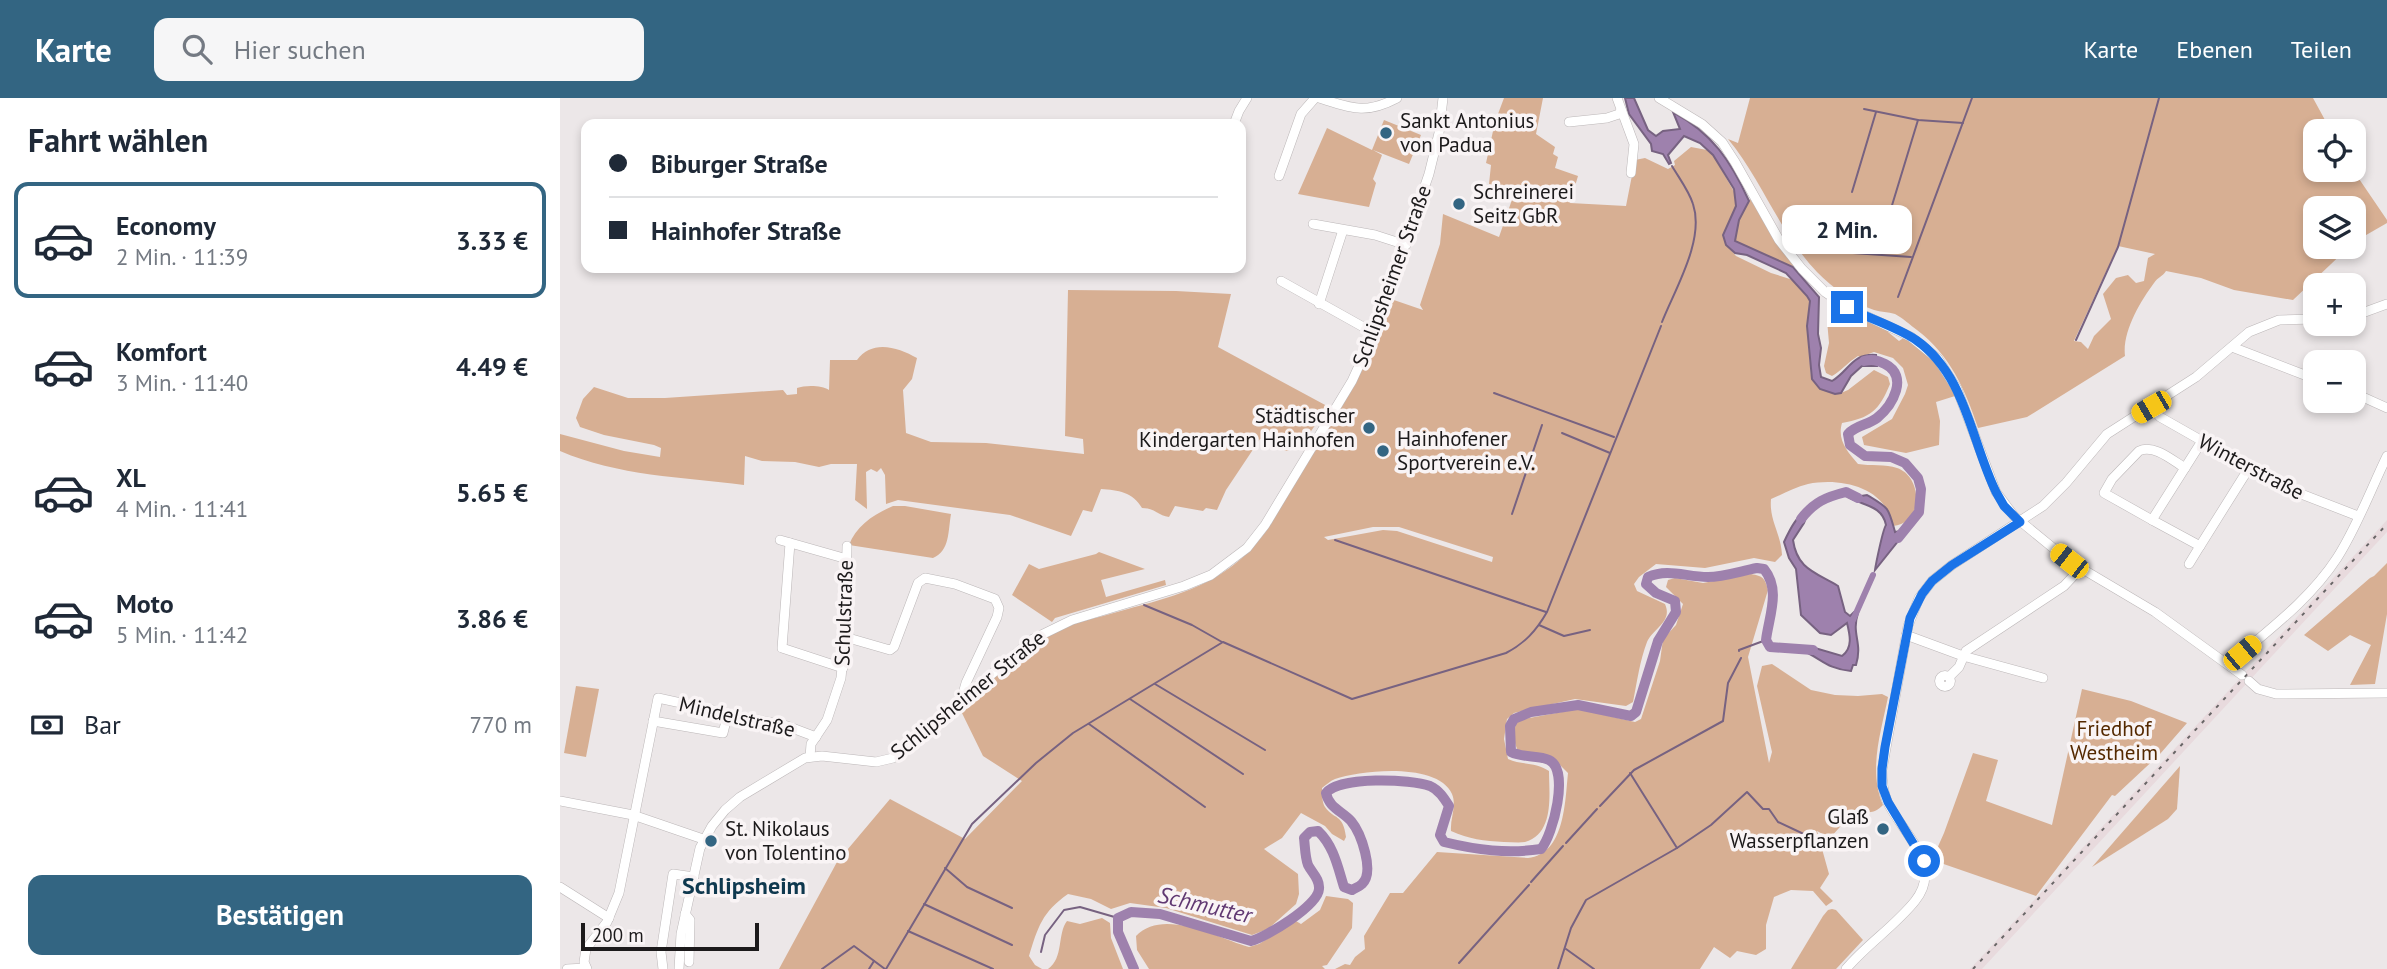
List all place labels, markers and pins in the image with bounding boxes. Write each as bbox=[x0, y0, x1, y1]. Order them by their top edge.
place label: Sankt Antonius von Padua bbox=[1400, 107, 1534, 158]
marker: Sankt Antonius von Padua bbox=[1378, 125, 1394, 141]
place label: Schreinerei Seitz GbR bbox=[1473, 178, 1574, 229]
marker: Schreinerei Seitz GbR bbox=[1451, 196, 1467, 212]
place label: Städtischer Kindergarten Hainhofen bbox=[1139, 402, 1355, 453]
marker: Städtischer Kindergarten Hainhofen bbox=[1361, 420, 1377, 436]
place label: Hainhofener Sportverein e.V. bbox=[1397, 425, 1535, 476]
marker: Hainhofener Sportverein e.V. bbox=[1375, 443, 1391, 459]
place label: Glaß Wasserpflanzen bbox=[1730, 803, 1869, 854]
place label: St. Nikolaus von Tolentino bbox=[725, 815, 847, 866]
marker: Glaß Wasserpflanzen bbox=[1875, 821, 1891, 837]
marker: St. Nikolaus von Tolentino bbox=[703, 833, 719, 849]

